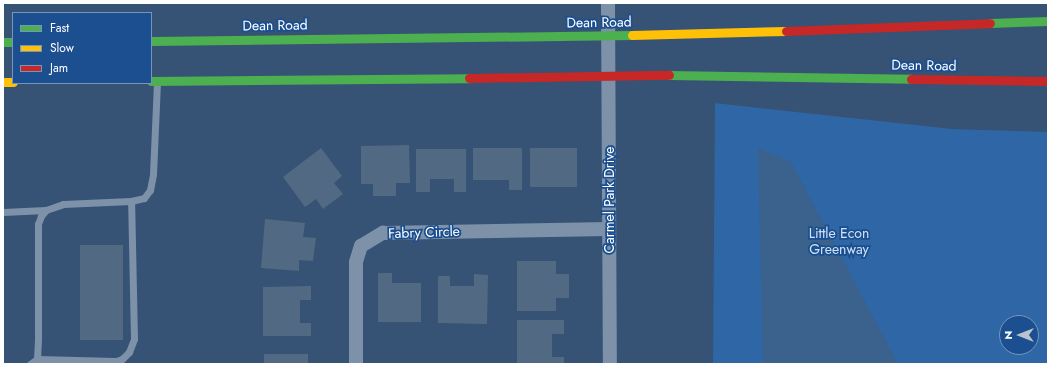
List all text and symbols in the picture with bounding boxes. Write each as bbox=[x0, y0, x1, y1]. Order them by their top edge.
legend bbox=[12, 12, 152, 84]
street label: Dean Road bbox=[566, 13, 632, 31]
street label: Dean Road bbox=[242, 16, 308, 34]
text: Fast bbox=[50, 19, 69, 37]
text: Slow bbox=[50, 39, 74, 57]
street label: Dean Road bbox=[891, 56, 957, 74]
text: Jam bbox=[50, 59, 68, 77]
street label: Carmel Park Drive bbox=[601, 147, 617, 253]
street label: Fabry Circle bbox=[388, 222, 460, 242]
park label: Little Econ Greenway bbox=[809, 225, 869, 258]
north arrow bbox=[999, 315, 1039, 355]
text: N bbox=[1000, 331, 1016, 339]

